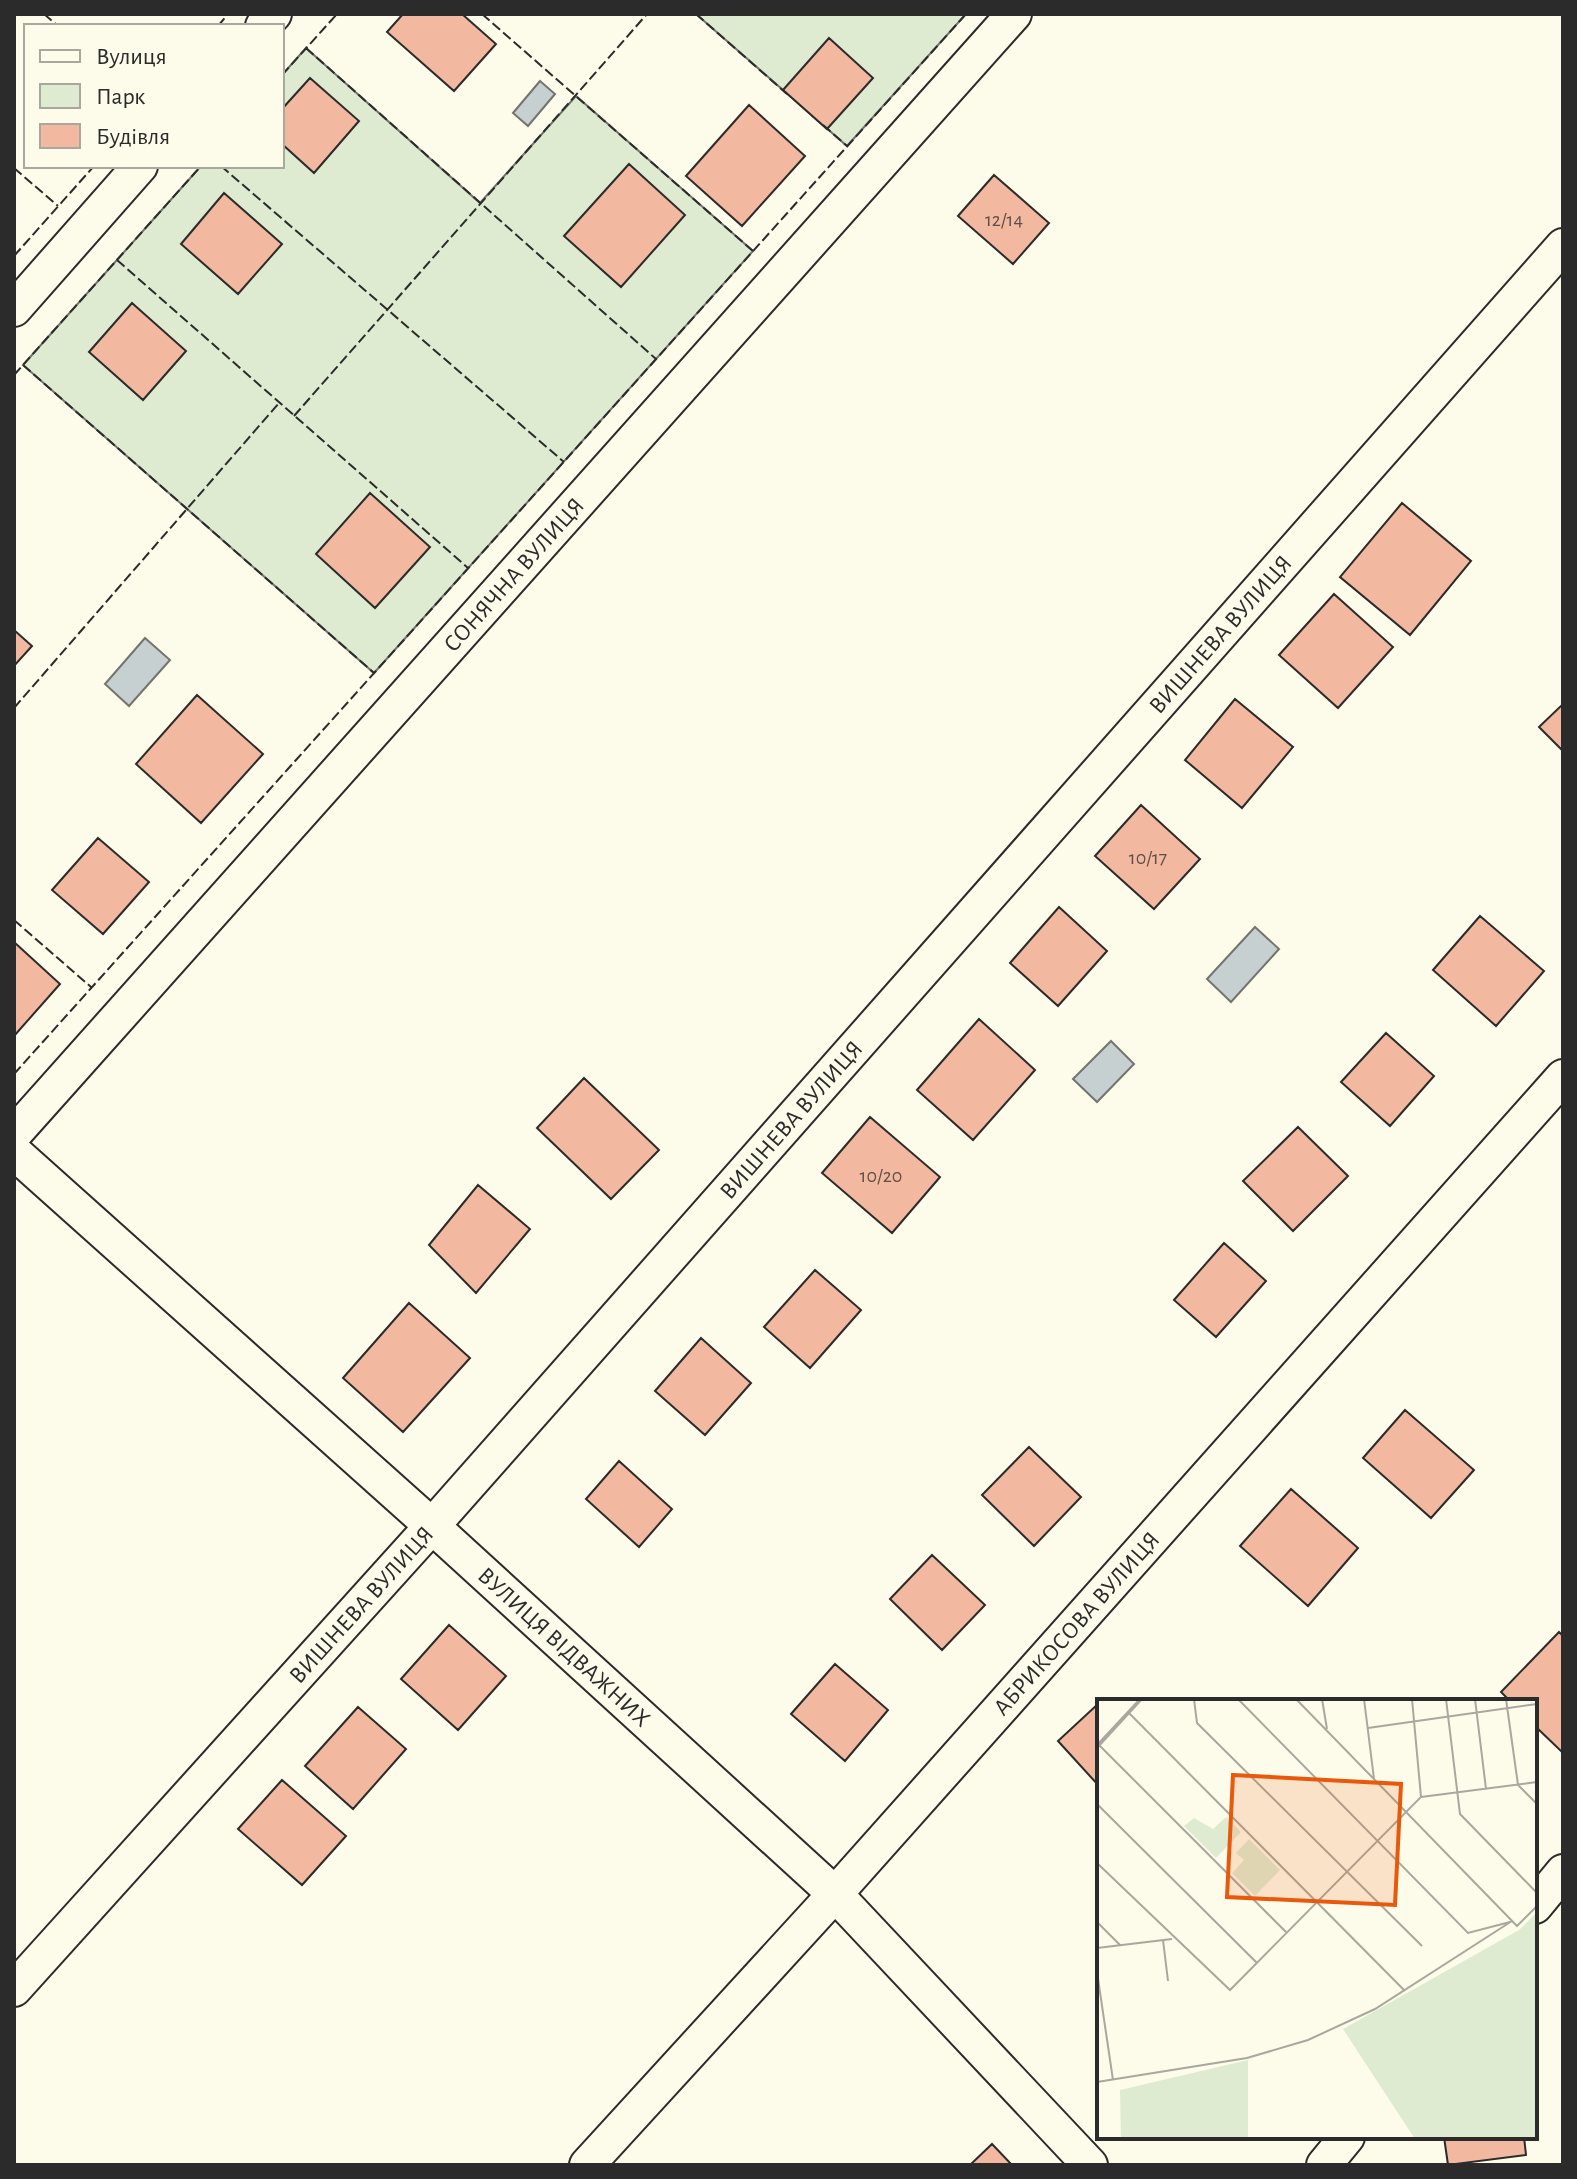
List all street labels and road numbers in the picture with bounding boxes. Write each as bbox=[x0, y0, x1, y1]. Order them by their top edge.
street label: СОНЯЧНА ВУЛИЦЯ bbox=[439, 494, 589, 657]
street label: ВИШНЕВА ВУЛИЦЯ bbox=[1145, 551, 1297, 718]
street label: ВИШНЕВА ВУЛИЦЯ bbox=[716, 1037, 868, 1204]
street label: ВИШНЕВА ВУЛИЦЯ bbox=[285, 1522, 439, 1688]
street label: АБРИКОСОВА ВУЛИЦЯ bbox=[989, 1528, 1165, 1720]
street label: ВУЛИЦЯ ВІДВАЖНИХ bbox=[473, 1563, 654, 1732]

